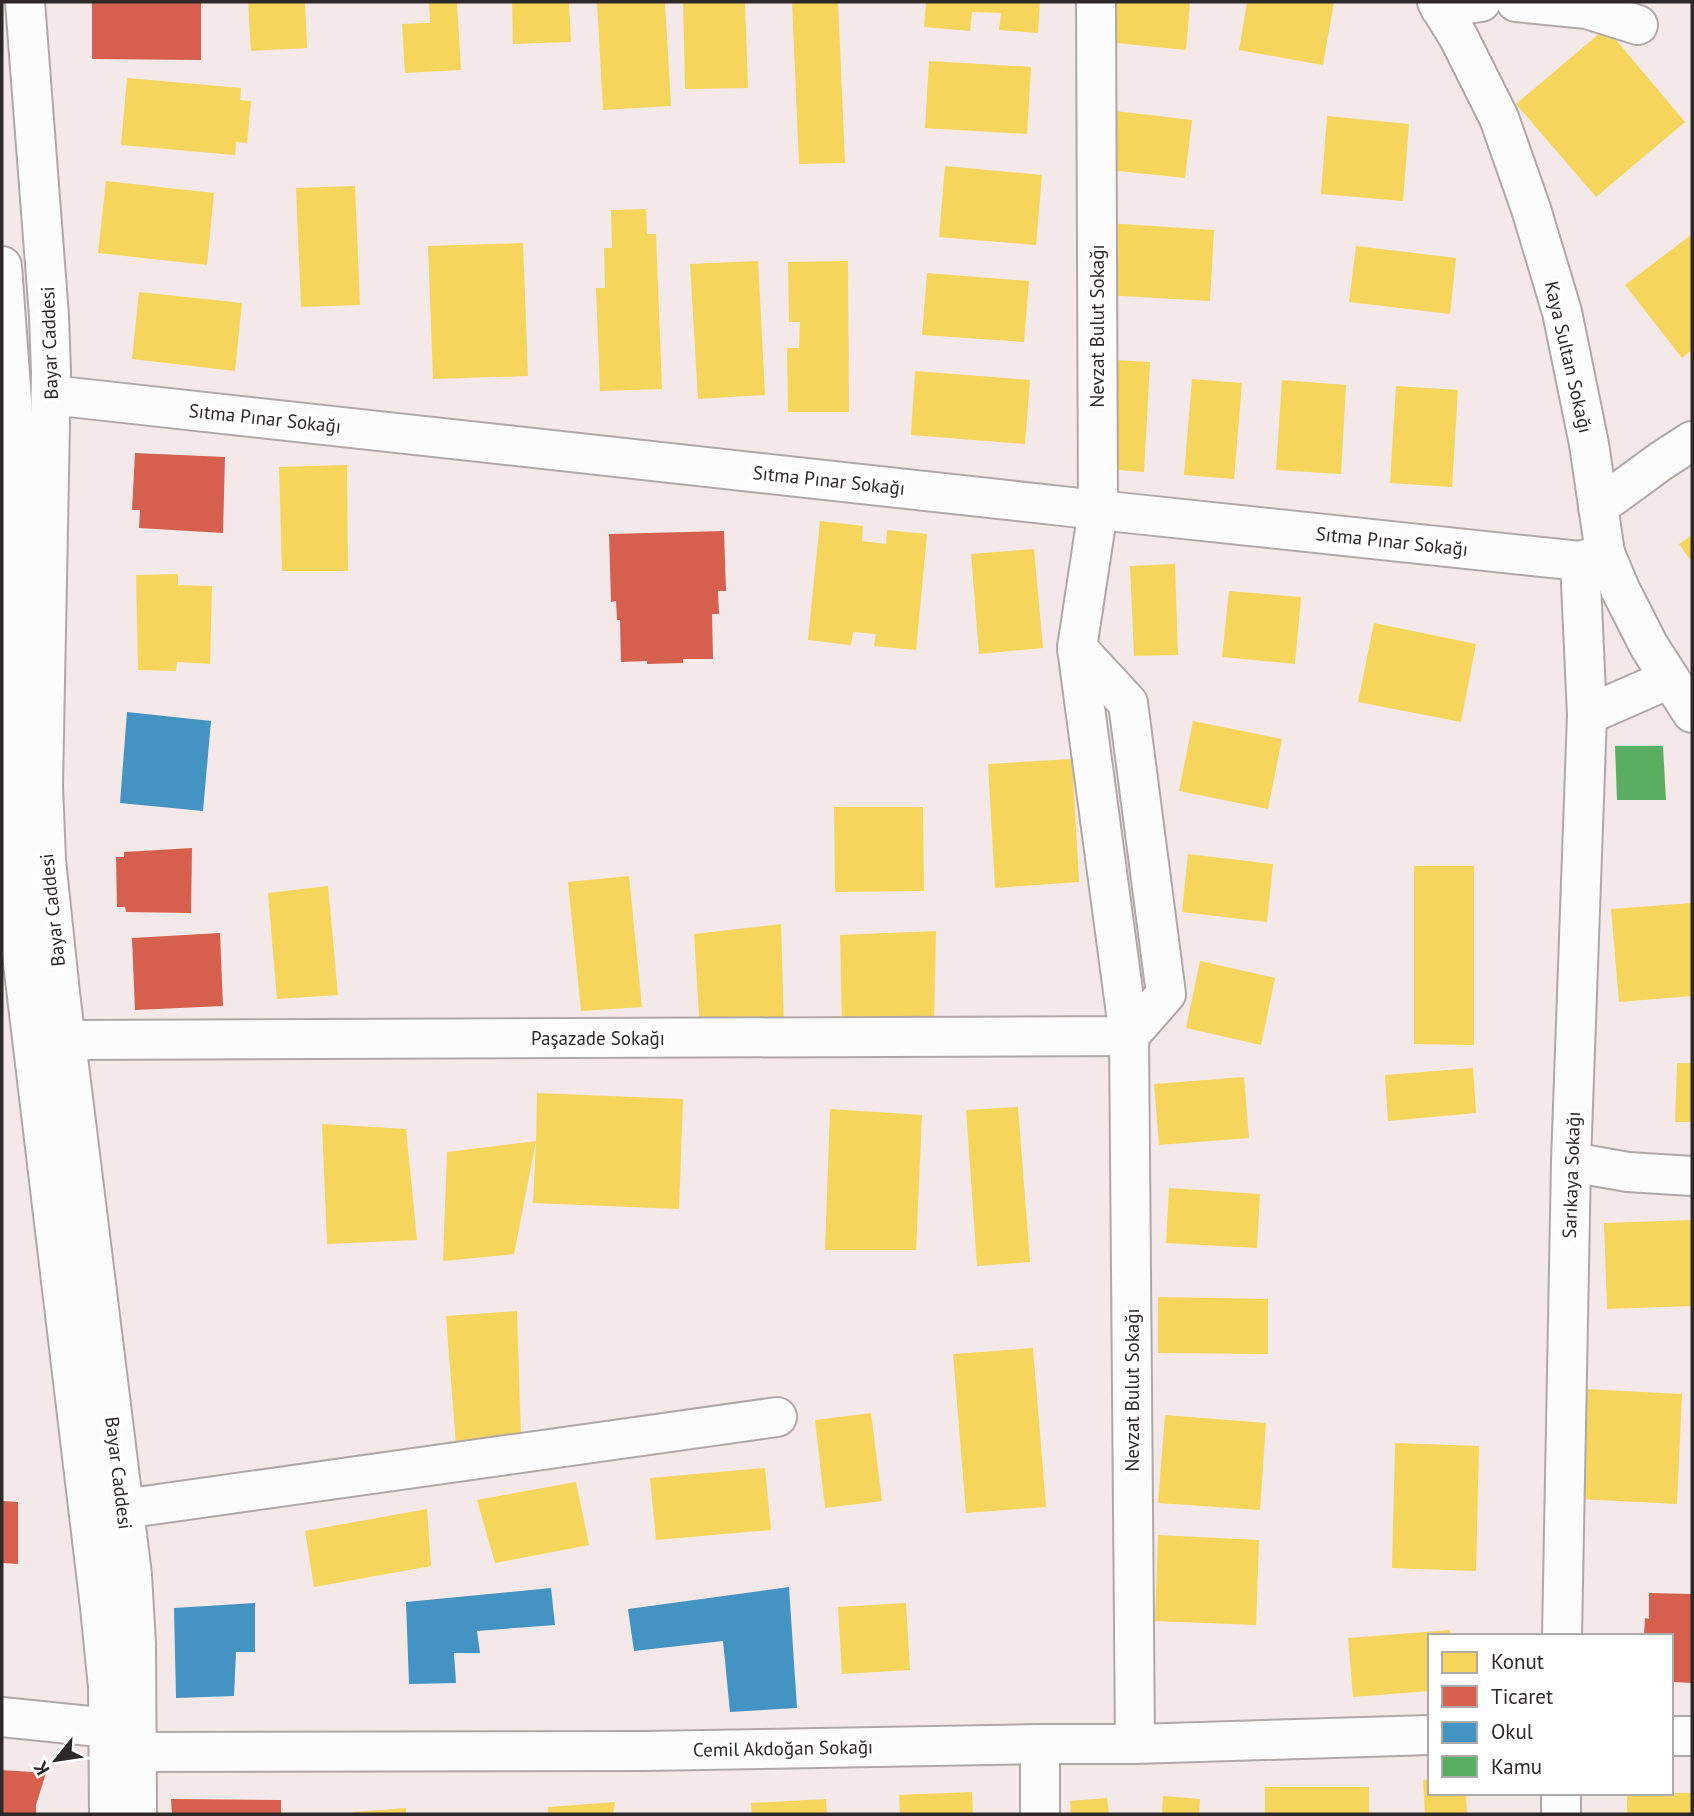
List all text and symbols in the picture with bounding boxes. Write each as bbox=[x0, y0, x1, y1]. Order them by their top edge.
street label: Nevzat Bulut Sokağı bbox=[1085, 244, 1109, 408]
street label: Kaya Sultan Sokağı bbox=[1540, 279, 1598, 435]
street label: Bayar Caddesi bbox=[35, 286, 63, 400]
street label: Sıtma Pınar Sokağı bbox=[188, 398, 342, 438]
street label: Sıtma Pınar Sokağı bbox=[752, 460, 906, 500]
street label: Sıtma Pınar Sokağı bbox=[1315, 521, 1469, 561]
street label: Bayar Caddesi bbox=[34, 852, 70, 968]
street label: Paşazade Sokağı bbox=[531, 1026, 665, 1050]
street label: Sarıkaya Sokağı bbox=[1557, 1111, 1585, 1239]
street label: Nevzat Bulut Sokağı bbox=[1120, 1308, 1144, 1472]
street label: Bayar Caddesi bbox=[100, 1415, 138, 1531]
legend bbox=[1428, 1634, 1673, 1795]
text: Konut bbox=[1491, 1648, 1544, 1675]
text: Ticaret bbox=[1491, 1683, 1553, 1710]
text: Okul bbox=[1491, 1718, 1533, 1745]
north arrow bbox=[21, 1725, 91, 1795]
street label: Cemil Akdoğan Sokağı bbox=[693, 1734, 873, 1762]
text: Kamu bbox=[1491, 1753, 1542, 1780]
text: K bbox=[28, 1757, 55, 1780]

